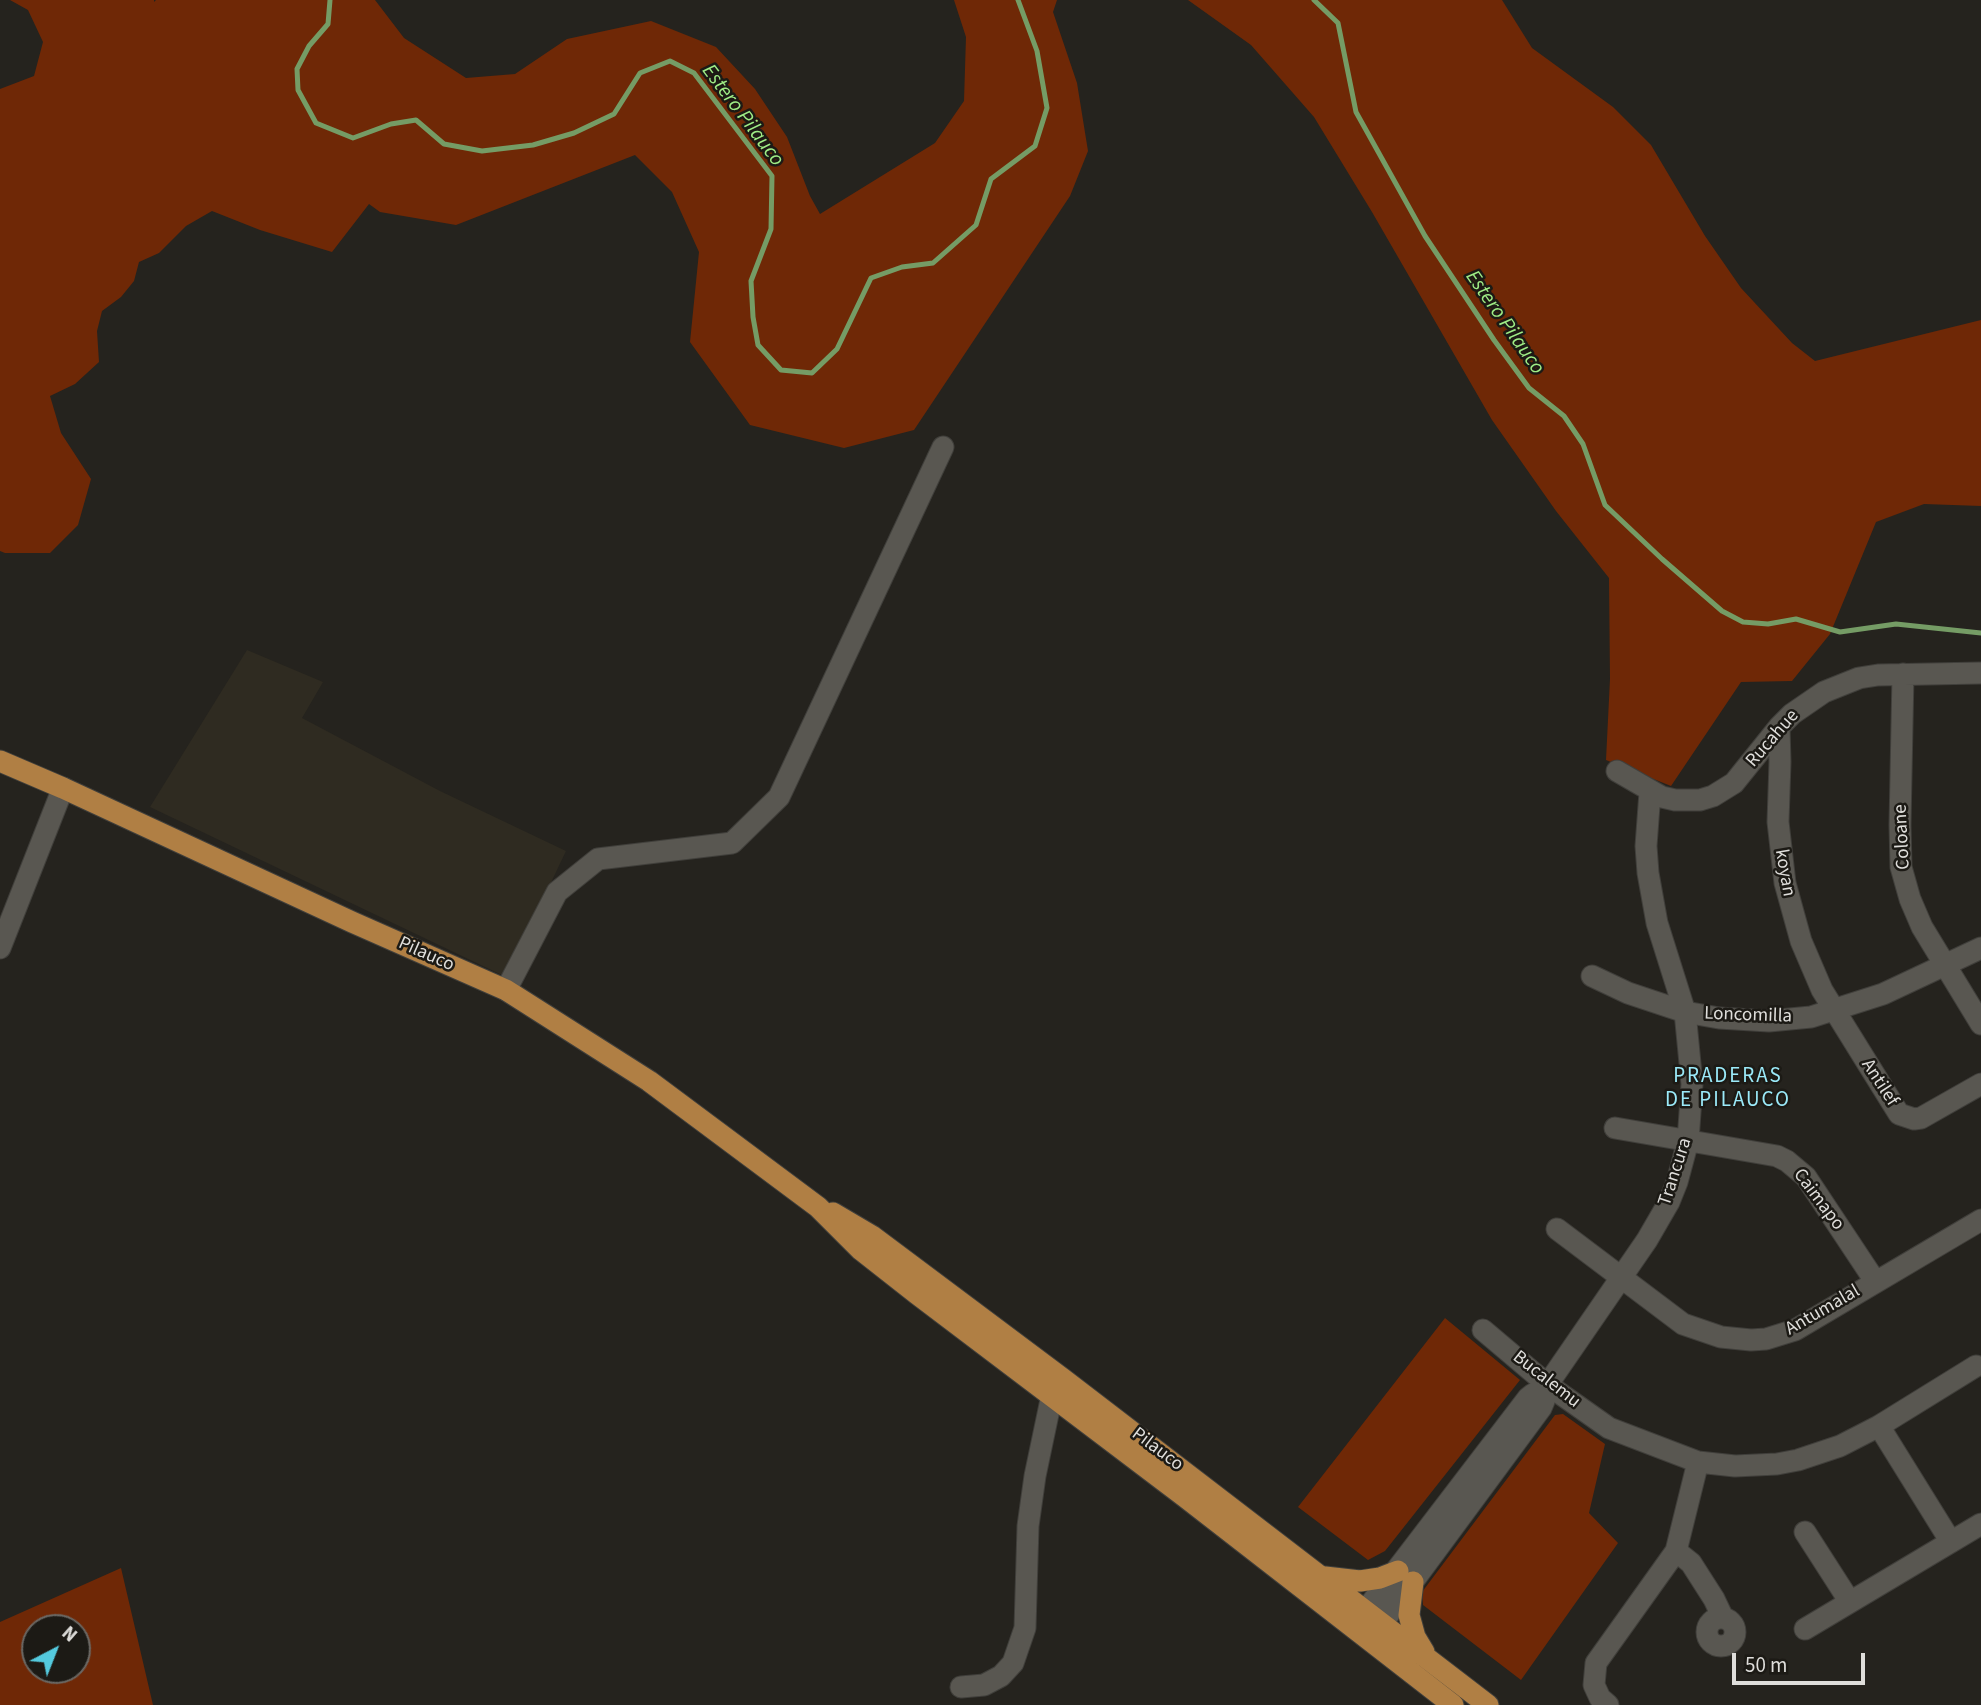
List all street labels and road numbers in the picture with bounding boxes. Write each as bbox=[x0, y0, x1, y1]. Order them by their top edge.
street label: Rucahue bbox=[1742, 705, 1804, 773]
street label: Coloane bbox=[1890, 804, 1916, 870]
street label: koyan bbox=[1769, 848, 1799, 898]
street label: Pilauco bbox=[395, 933, 457, 977]
street label: Loncomilla bbox=[1704, 1003, 1792, 1029]
street label: Antilef bbox=[1855, 1055, 1903, 1111]
street label: Trancura bbox=[1654, 1135, 1698, 1209]
street label: Caimapo bbox=[1787, 1165, 1849, 1235]
street label: Antumalal bbox=[1782, 1281, 1864, 1341]
street label: Bucalemu bbox=[1507, 1346, 1585, 1414]
street label: Pilauco bbox=[1127, 1423, 1187, 1477]

